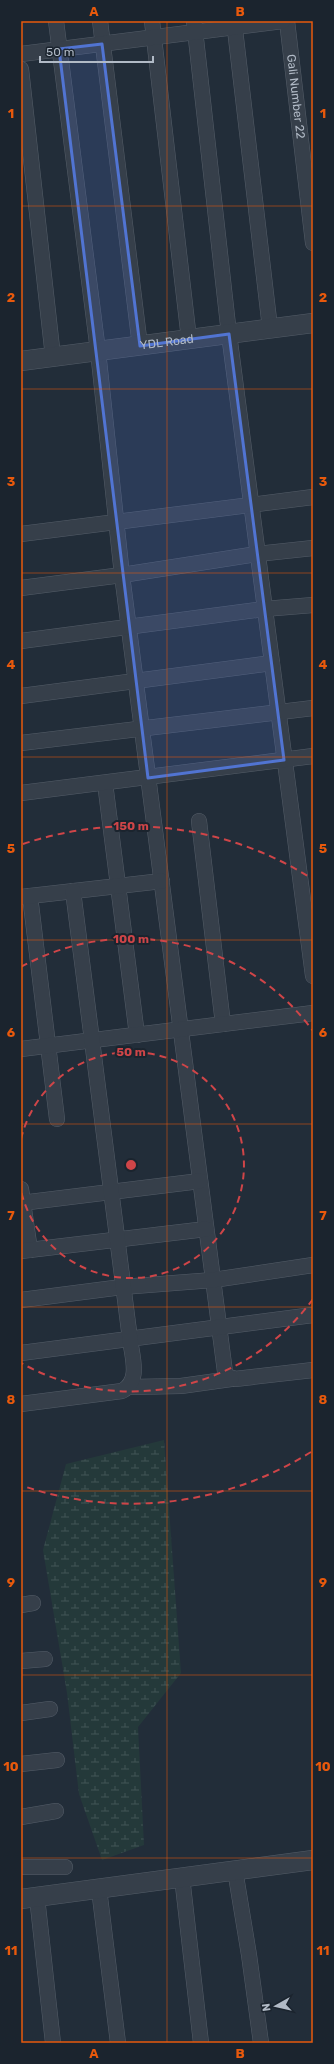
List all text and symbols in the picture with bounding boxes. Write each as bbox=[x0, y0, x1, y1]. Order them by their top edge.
text: A bbox=[89, 4, 99, 19]
text: B bbox=[235, 4, 245, 19]
scale bar bbox=[40, 38, 153, 64]
text: 50 m bbox=[46, 45, 74, 59]
street label: Gali Number 22 bbox=[284, 53, 308, 140]
text: 1 bbox=[8, 106, 14, 121]
text: 1 bbox=[320, 106, 326, 121]
text: 2 bbox=[7, 290, 15, 305]
text: 2 bbox=[319, 290, 327, 305]
street label: YDL Road bbox=[139, 332, 194, 352]
text: 3 bbox=[7, 474, 16, 489]
text: 3 bbox=[319, 474, 328, 489]
text: 4 bbox=[7, 657, 16, 672]
text: 4 bbox=[319, 657, 328, 672]
text: 150 m bbox=[113, 819, 149, 833]
text: 5 bbox=[7, 841, 15, 856]
text: 5 bbox=[319, 841, 327, 856]
text: 100 m bbox=[113, 932, 149, 946]
text: 6 bbox=[7, 1025, 16, 1040]
text: 6 bbox=[319, 1025, 328, 1040]
text: 50 m bbox=[116, 1045, 146, 1059]
centre of rings bbox=[124, 1158, 138, 1172]
text: 7 bbox=[7, 1208, 15, 1223]
text: 7 bbox=[319, 1208, 327, 1223]
text: 8 bbox=[7, 1392, 16, 1407]
text: 8 bbox=[319, 1392, 328, 1407]
text: 9 bbox=[7, 1575, 15, 1590]
text: 9 bbox=[319, 1575, 327, 1590]
text: 10 bbox=[3, 1759, 19, 1774]
text: 10 bbox=[315, 1759, 331, 1774]
text: 11 bbox=[5, 1943, 17, 1958]
text: 11 bbox=[317, 1943, 329, 1958]
north arrow bbox=[256, 1986, 296, 2026]
text: N bbox=[260, 2002, 274, 2012]
text: A bbox=[89, 2046, 99, 2061]
text: B bbox=[235, 2046, 245, 2061]

